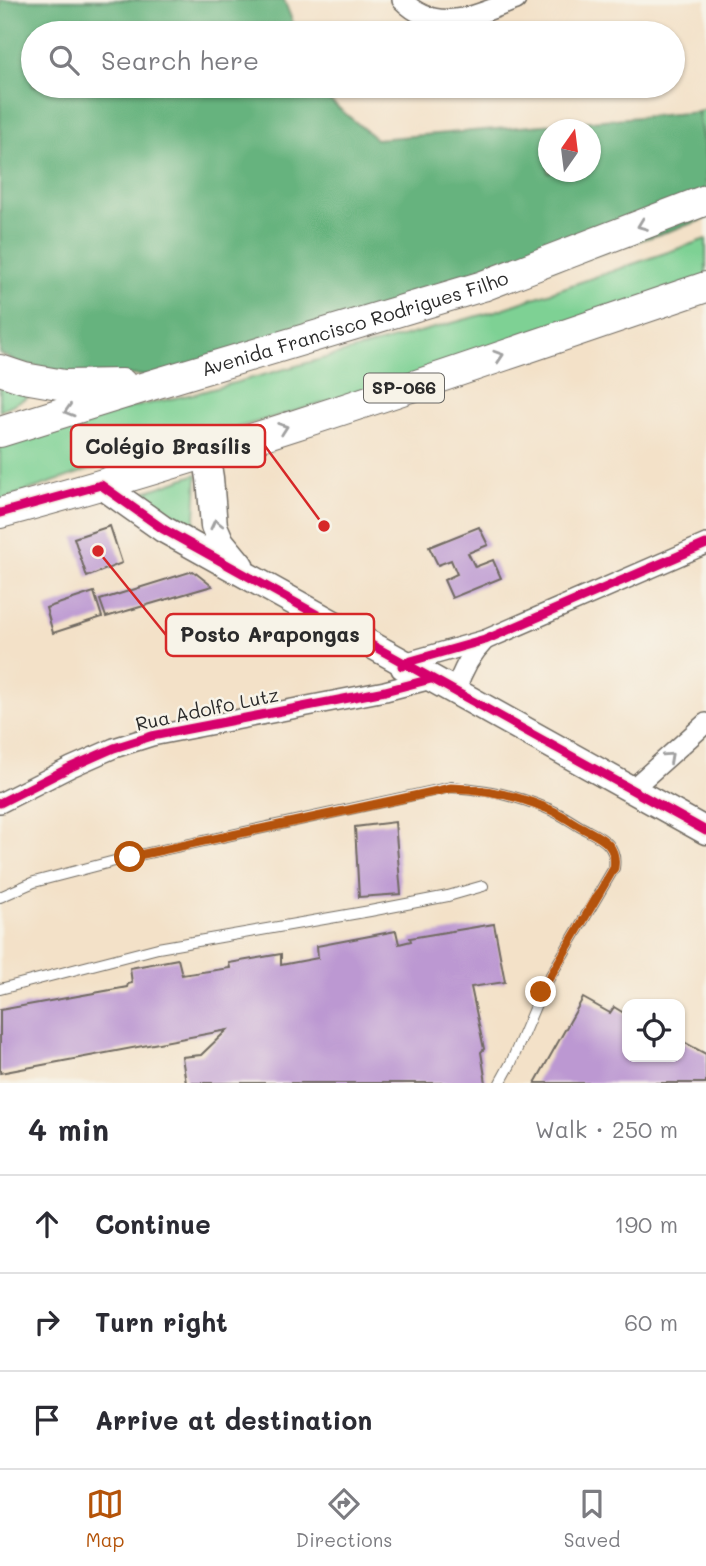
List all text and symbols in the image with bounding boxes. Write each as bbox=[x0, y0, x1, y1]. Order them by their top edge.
search box bbox=[21, 21, 685, 98]
icon: search bbox=[45, 41, 83, 79]
text: Search here bbox=[101, 43, 259, 77]
north arrow bbox=[538, 119, 601, 182]
one-way arrow bbox=[637, 216, 649, 230]
street label: Avenida Francisco Rodrigues Filho bbox=[198, 264, 512, 381]
one-way arrow bbox=[492, 350, 505, 364]
road number: SP-066 bbox=[364, 374, 444, 402]
one-way arrow bbox=[64, 402, 76, 417]
one-way arrow bbox=[277, 422, 289, 436]
callout: Colégio Brasílis bbox=[71, 425, 265, 467]
text: Colégio Brasílis bbox=[85, 432, 251, 459]
one-way arrow bbox=[209, 518, 224, 530]
callout: Posto Arapongas bbox=[166, 614, 374, 656]
text: Posto Arapongas bbox=[180, 620, 360, 647]
street label: Rua Adolfo Lutz bbox=[133, 681, 281, 736]
one-way arrow bbox=[660, 752, 673, 765]
route start bbox=[114, 841, 145, 872]
route end bbox=[525, 976, 556, 1007]
map controls bbox=[622, 999, 685, 1062]
button: locate bbox=[622, 999, 685, 1062]
text: 4 min bbox=[28, 1109, 109, 1149]
text: Walk · 250 m bbox=[535, 1114, 678, 1144]
icon: ahead bbox=[28, 1205, 66, 1243]
text: Continue bbox=[95, 1207, 211, 1241]
text: 190 m bbox=[614, 1209, 678, 1239]
icon: right bbox=[28, 1303, 66, 1341]
text: Turn right bbox=[95, 1305, 228, 1339]
text: 60 m bbox=[624, 1307, 678, 1337]
icon: arrive bbox=[28, 1401, 66, 1439]
text: Arrive at destination bbox=[95, 1403, 372, 1437]
tab: Map bbox=[86, 1485, 124, 1552]
tab: Directions bbox=[296, 1485, 392, 1552]
tab: Saved bbox=[564, 1485, 620, 1552]

